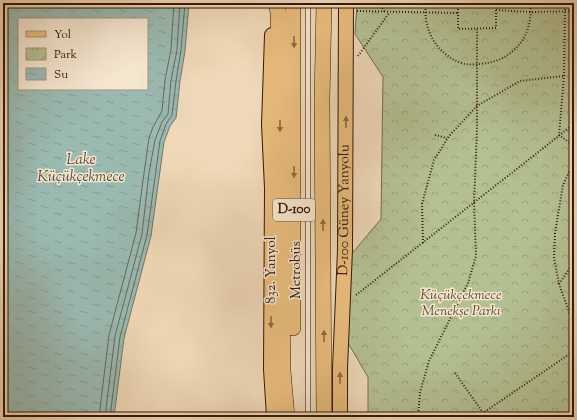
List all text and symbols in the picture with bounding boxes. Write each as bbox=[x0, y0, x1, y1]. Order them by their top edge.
legend bbox=[18, 18, 148, 90]
text: Yol bbox=[54, 26, 72, 44]
one-way arrow bbox=[290, 36, 297, 48]
text: Park bbox=[54, 46, 77, 64]
text: Su bbox=[54, 66, 68, 84]
one-way arrow bbox=[343, 115, 349, 128]
one-way arrow bbox=[277, 120, 283, 133]
street label: D-100 Güney Yanyolu bbox=[334, 144, 355, 276]
water label: Lake Küçükçekmece bbox=[37, 150, 125, 188]
one-way arrow bbox=[291, 166, 297, 179]
road number: D-100 bbox=[273, 199, 315, 221]
one-way arrow bbox=[320, 218, 326, 231]
street label: 832. Yanyol bbox=[262, 236, 282, 304]
street label: Metrobüs bbox=[287, 241, 307, 299]
park label: Küçükçekmece Menekşe Parkı bbox=[420, 286, 502, 322]
one-way arrow bbox=[268, 316, 274, 329]
one-way arrow bbox=[321, 329, 327, 342]
one-way arrow bbox=[337, 371, 343, 384]

